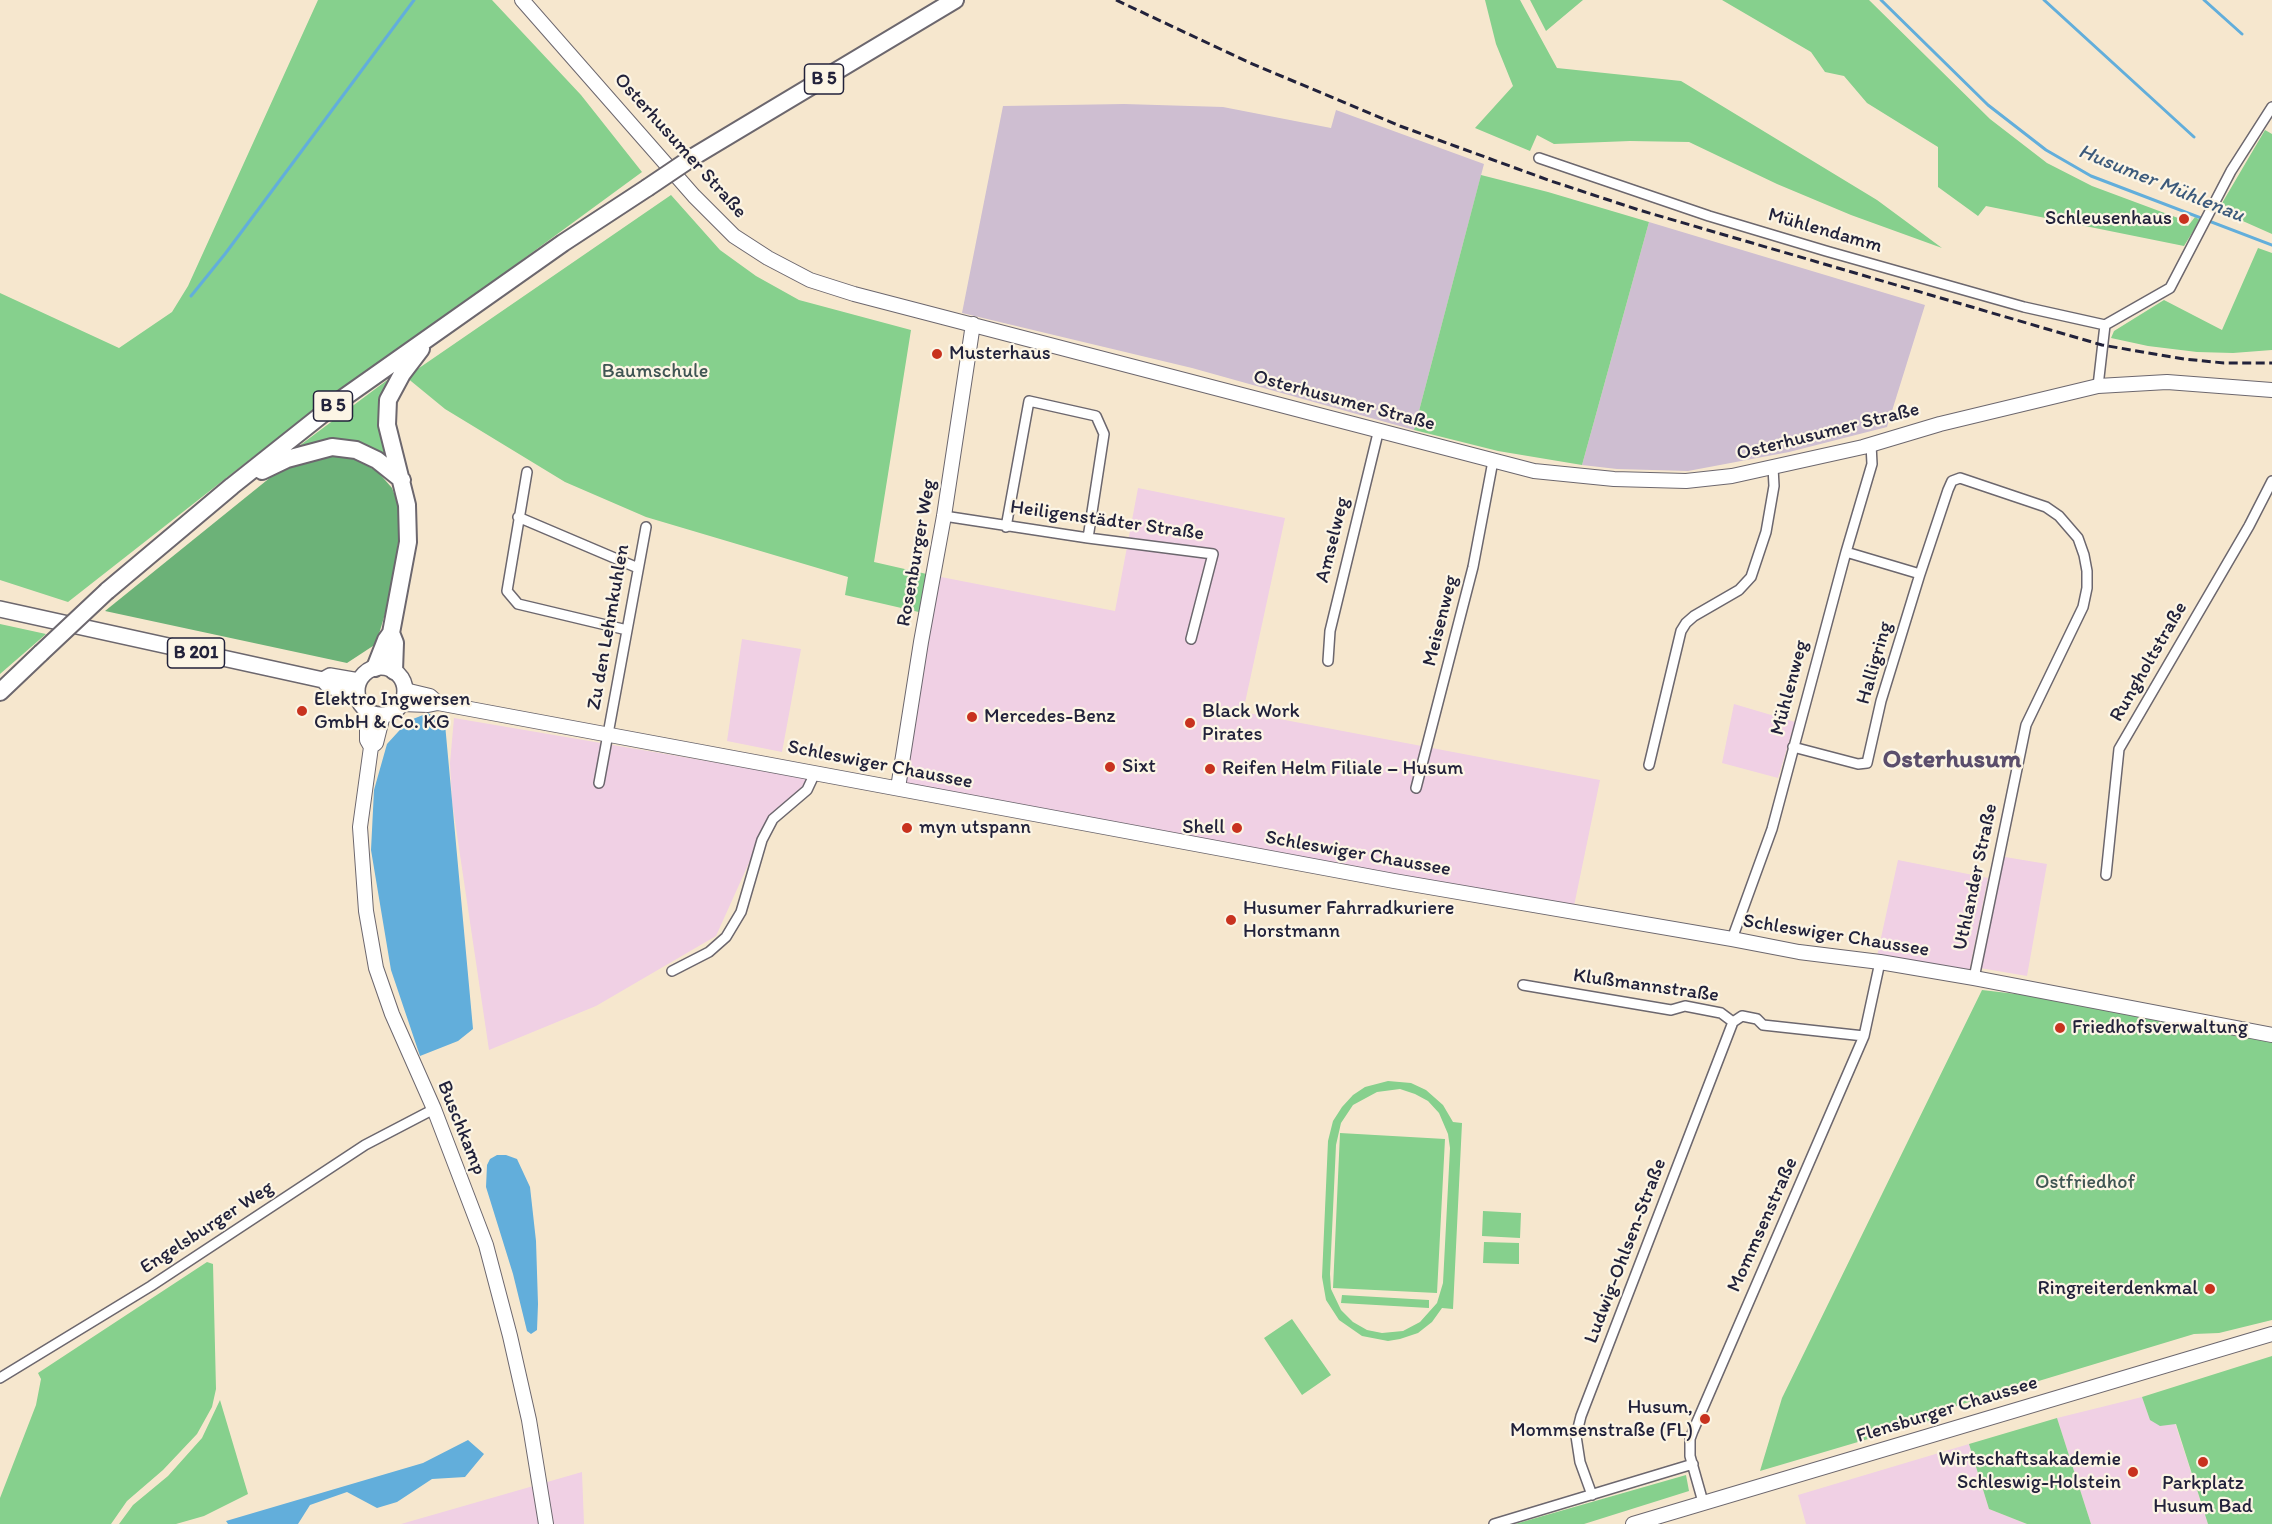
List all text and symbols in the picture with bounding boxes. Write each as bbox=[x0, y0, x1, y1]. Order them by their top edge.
road number: B 5 bbox=[804, 64, 844, 94]
street label: Osterhusumer Straße bbox=[608, 68, 752, 224]
water label: Husumer Mühlenau bbox=[2075, 139, 2247, 229]
street label: Mühlendamm bbox=[1765, 203, 1885, 259]
place label: Schleusenhaus bbox=[2045, 207, 2172, 231]
marker: Schleusenhaus bbox=[2177, 212, 2191, 226]
place label: Musterhaus bbox=[949, 342, 1051, 366]
marker: Musterhaus bbox=[930, 347, 944, 361]
park label: Baumschule bbox=[602, 360, 708, 384]
street label: Osterhusumer Straße bbox=[1250, 365, 1438, 437]
road number: B 5 bbox=[314, 391, 352, 421]
street label: Osterhusumer Straße bbox=[1734, 398, 1922, 466]
street label: Rosenburger Weg bbox=[892, 477, 942, 629]
street label: Amselweg bbox=[1311, 495, 1355, 585]
street label: Heiligenstädter Straße bbox=[1009, 496, 1205, 546]
street label: Zu den Lehmkuhlen bbox=[583, 542, 635, 712]
street label: Meisenweg bbox=[1418, 573, 1464, 669]
street label: Rungholtstraße bbox=[2105, 598, 2193, 726]
street label: Halligring bbox=[1852, 619, 1898, 707]
road number: B 201 bbox=[168, 638, 224, 668]
street label: Mühlenweg bbox=[1766, 638, 1814, 738]
place label: Elektro Ingwersen GmbH & Co. KG bbox=[314, 688, 470, 735]
place label: Black Work Pirates bbox=[1202, 700, 1300, 747]
marker: Elektro Ingwersen GmbH & Co. KG bbox=[295, 704, 309, 718]
place label: Mercedes-Benz bbox=[984, 705, 1116, 729]
marker: Mercedes-Benz bbox=[965, 710, 979, 724]
marker: Black Work Pirates bbox=[1183, 716, 1197, 730]
street label: Schleswiger Chaussee bbox=[785, 735, 975, 795]
district label: Osterhusum bbox=[1883, 744, 2021, 776]
place label: Sixt bbox=[1122, 755, 1156, 779]
place label: Reifen Helm Filiale – Husum bbox=[1222, 757, 1463, 781]
marker: Sixt bbox=[1103, 760, 1117, 774]
marker: Reifen Helm Filiale – Husum bbox=[1203, 762, 1217, 776]
street label: Uthlander Straße bbox=[1949, 801, 2003, 953]
place label: myn utspann bbox=[919, 816, 1031, 840]
place label: Shell bbox=[1182, 816, 1225, 840]
marker: myn utspann bbox=[900, 821, 914, 835]
marker: Shell bbox=[1230, 821, 1244, 835]
street label: Schleswiger Chaussee bbox=[1263, 826, 1453, 882]
place label: Husumer Fahrradkuriere Horstmann bbox=[1243, 897, 1454, 944]
street label: Schleswiger Chaussee bbox=[1741, 909, 1931, 963]
marker: Husumer Fahrradkuriere Horstmann bbox=[1224, 913, 1238, 927]
street label: Klußmannstraße bbox=[1572, 964, 1720, 1008]
place label: Friedhofsverwaltung bbox=[2072, 1016, 2248, 1040]
marker: Friedhofsverwaltung bbox=[2053, 1021, 2067, 1035]
street label: Buschkamp bbox=[431, 1077, 491, 1179]
street label: Mommsenstraße bbox=[1723, 1154, 1803, 1296]
street label: Ludwig-Ohlsen-Straße bbox=[1580, 1155, 1672, 1347]
park label: Ostfriedhof bbox=[2035, 1171, 2135, 1195]
street label: Engelsburger Weg bbox=[136, 1176, 278, 1280]
place label: Ringreiterdenkmal bbox=[2037, 1277, 2198, 1301]
marker: Ringreiterdenkmal bbox=[2203, 1282, 2217, 1296]
street label: Flensburger Chaussee bbox=[1853, 1371, 2041, 1449]
place label: Husum, Mommsenstraße (FL) bbox=[1510, 1396, 1693, 1443]
marker: Husum, Mommsenstraße (FL) bbox=[1698, 1412, 1712, 1426]
place label: Wirtschaftsakademie Schleswig-Holstein bbox=[1938, 1448, 2121, 1495]
marker: Parkplatz Husum Bad bbox=[2196, 1455, 2210, 1469]
marker: Wirtschaftsakademie Schleswig-Holstein bbox=[2126, 1465, 2140, 1479]
place label: Parkplatz Husum Bad bbox=[2153, 1472, 2253, 1519]

